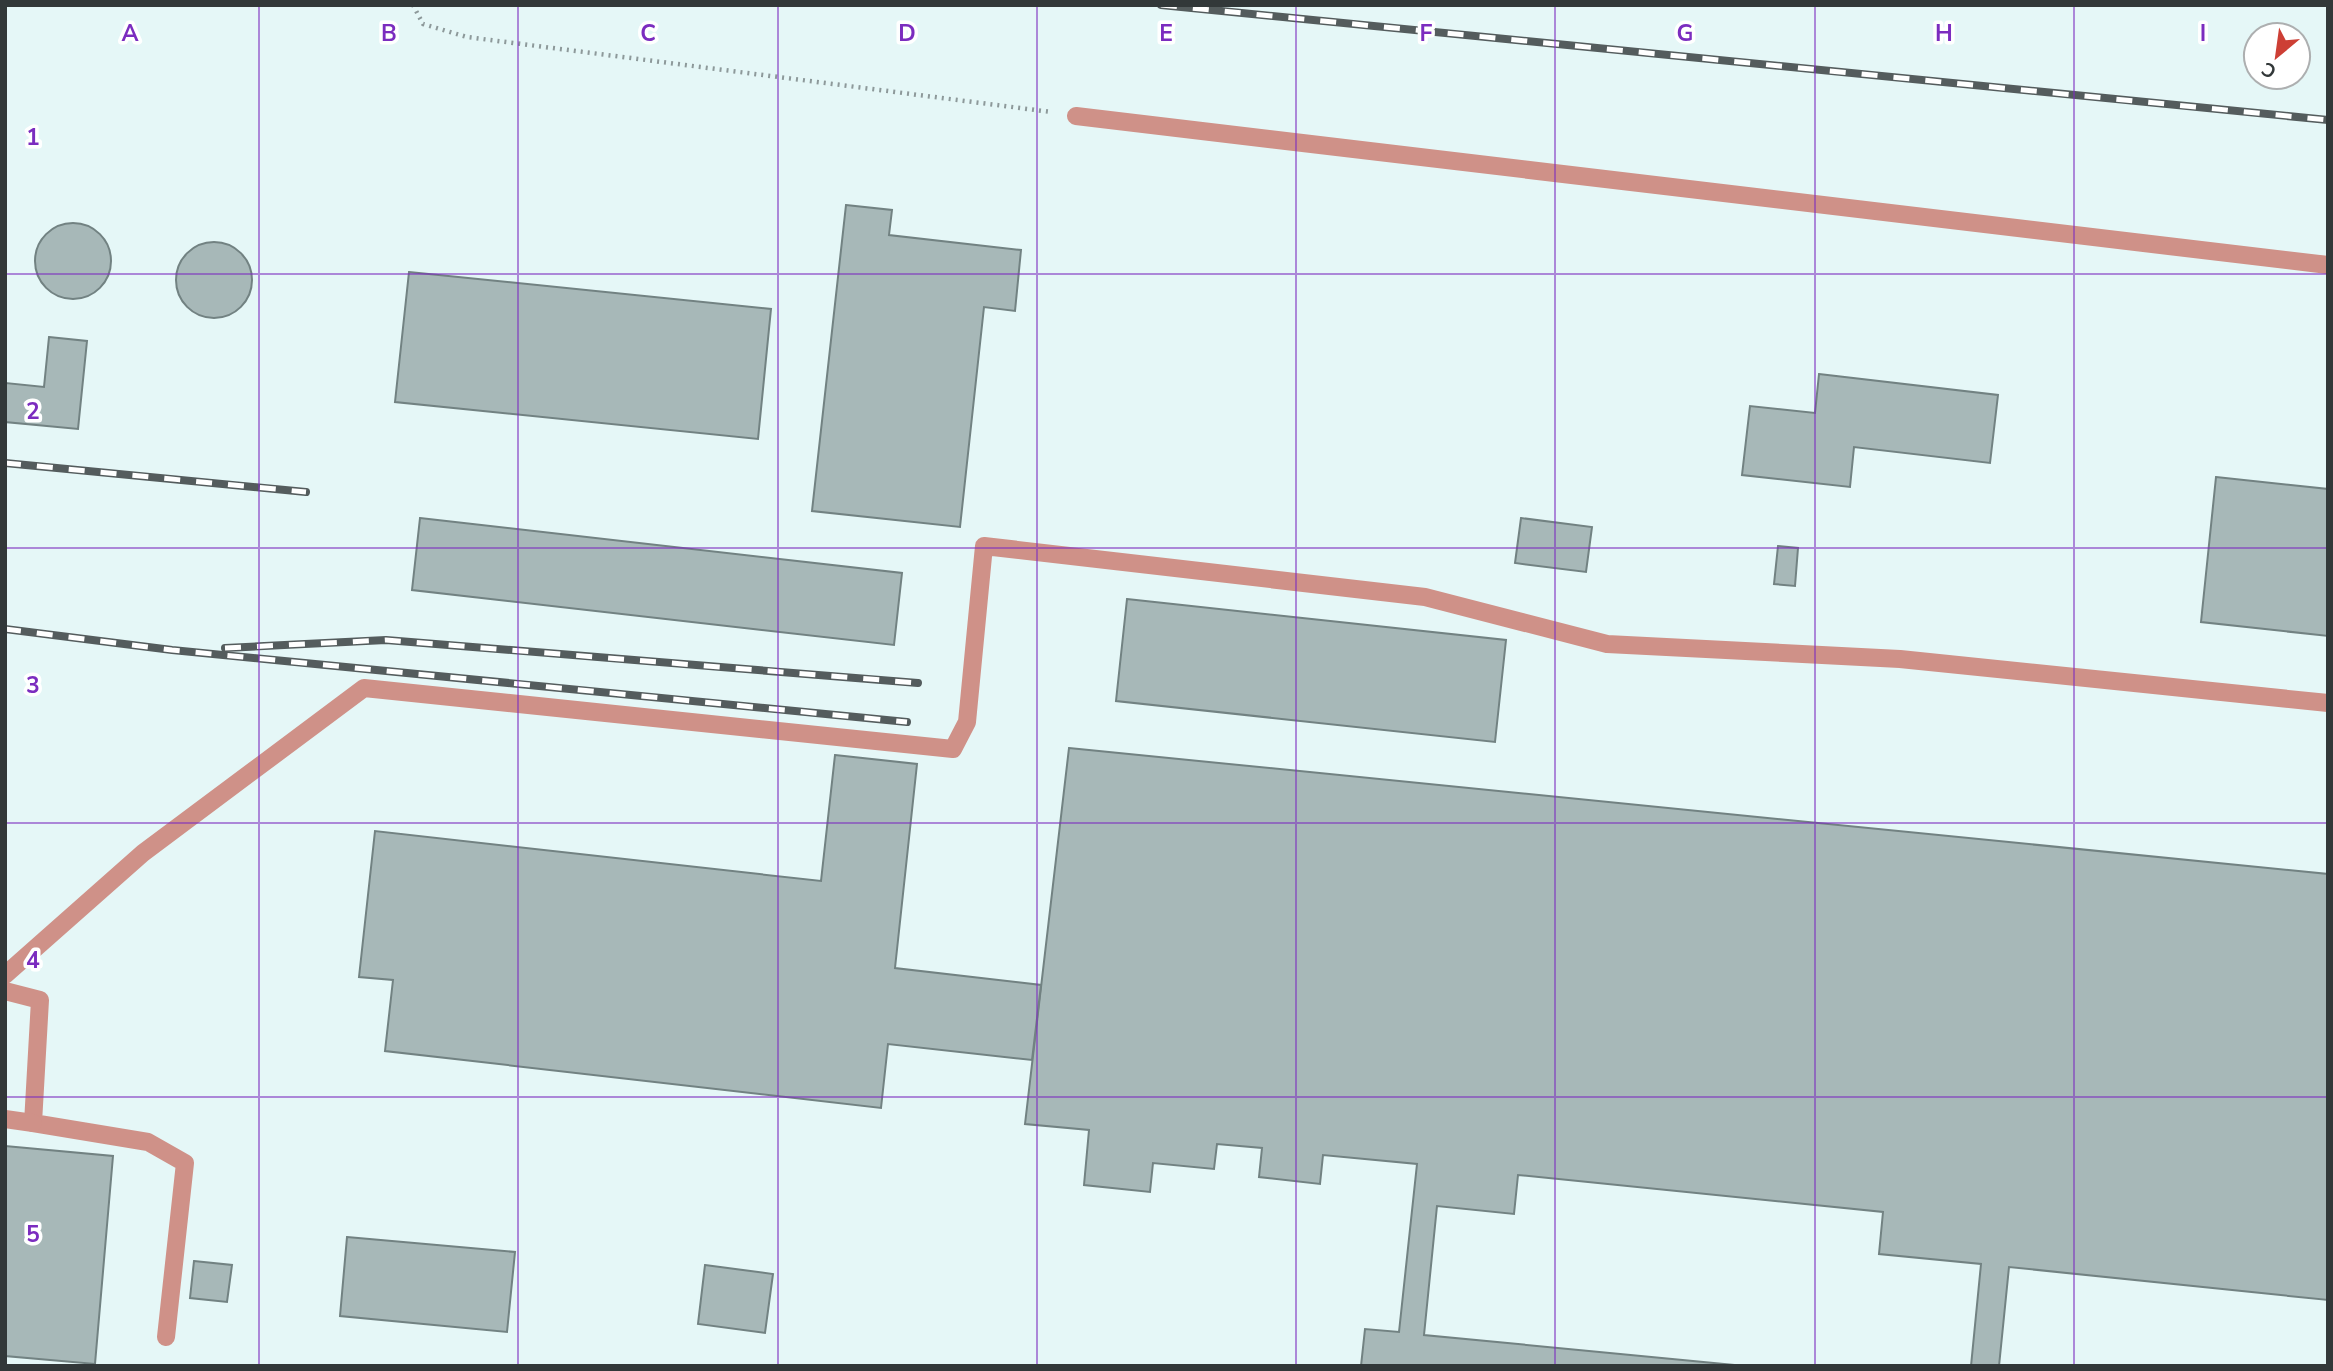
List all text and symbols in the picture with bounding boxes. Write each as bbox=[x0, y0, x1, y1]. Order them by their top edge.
text: A bbox=[121, 18, 139, 49]
text: B bbox=[381, 18, 397, 49]
text: C bbox=[640, 18, 656, 49]
text: D bbox=[898, 18, 916, 49]
text: E bbox=[1159, 18, 1173, 49]
text: F bbox=[1420, 18, 1433, 49]
text: G bbox=[1677, 18, 1693, 49]
text: H bbox=[1935, 18, 1953, 49]
text: I bbox=[2200, 18, 2206, 49]
north arrow bbox=[2242, 21, 2312, 91]
text: С bbox=[2257, 55, 2281, 84]
text: 1 bbox=[26, 122, 40, 153]
text: 2 bbox=[26, 396, 40, 427]
text: 3 bbox=[26, 670, 40, 701]
text: 4 bbox=[26, 945, 40, 976]
text: 5 bbox=[26, 1219, 40, 1250]

